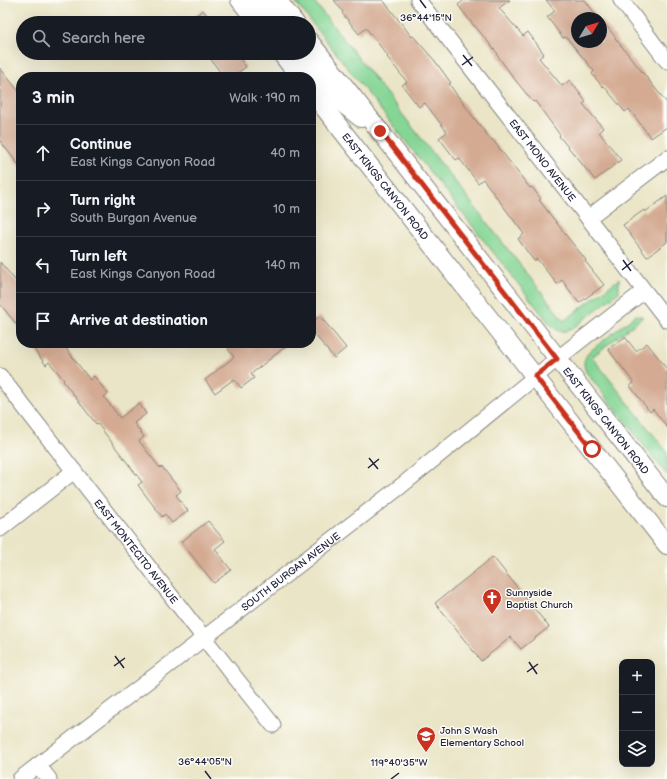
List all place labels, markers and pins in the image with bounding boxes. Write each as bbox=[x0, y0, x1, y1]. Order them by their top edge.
church icon: Sunnyside Baptist Church bbox=[481, 587, 503, 615]
place label: Sunnyside Baptist Church bbox=[506, 587, 573, 611]
school or university icon: John S Wash Elementary School bbox=[415, 725, 437, 753]
place label: John S Wash Elementary School bbox=[440, 725, 524, 749]

